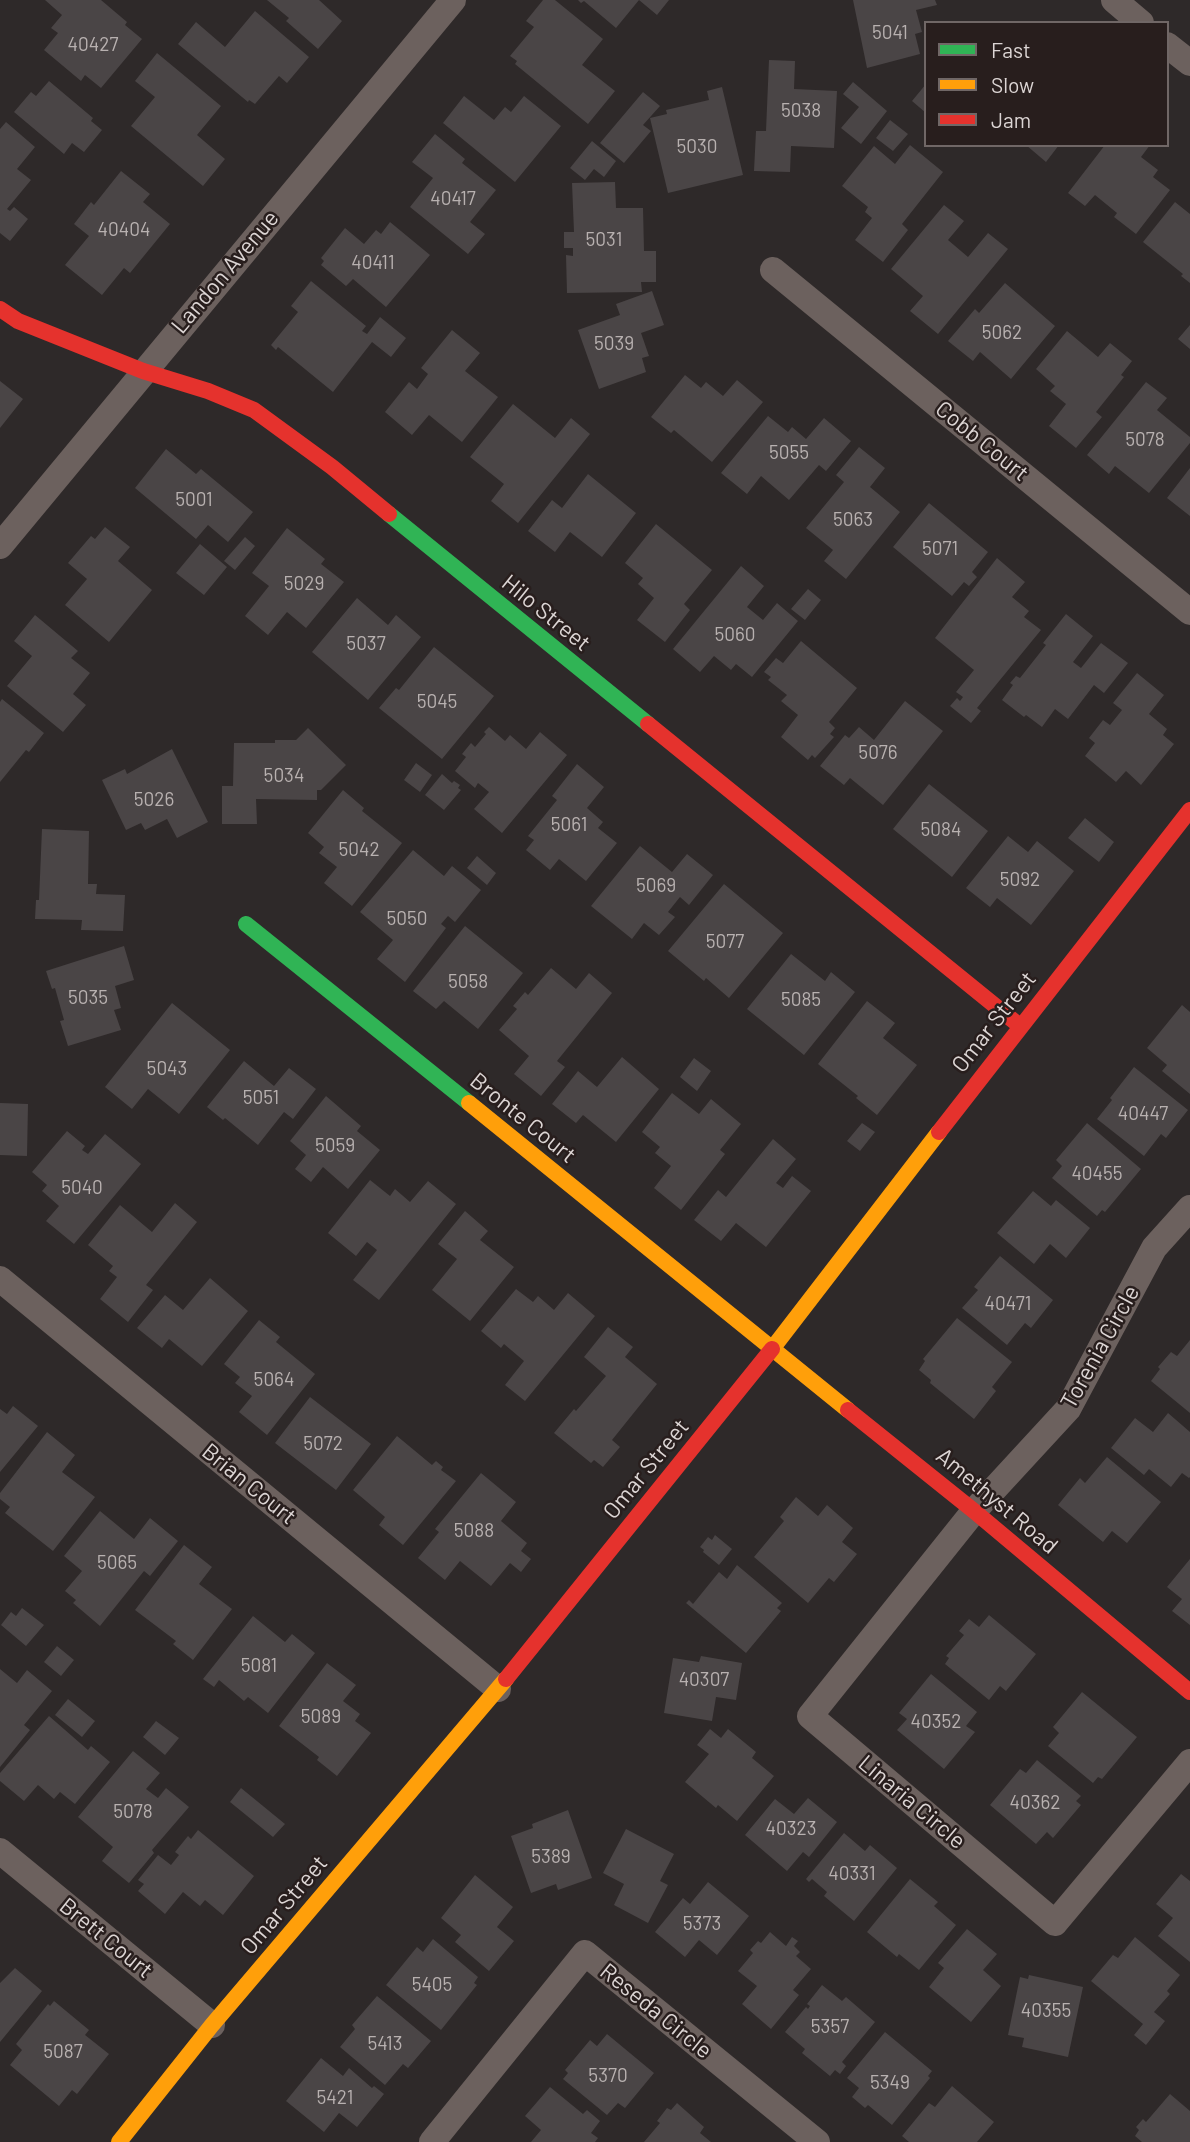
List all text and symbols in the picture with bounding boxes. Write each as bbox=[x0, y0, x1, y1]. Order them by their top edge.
legend bbox=[924, 21, 1169, 147]
house number: 5041 bbox=[872, 22, 908, 44]
house number: 40427 bbox=[68, 34, 118, 56]
text: Fast bbox=[991, 37, 1031, 62]
text: Slow bbox=[991, 72, 1034, 97]
house number: 5038 bbox=[781, 100, 821, 122]
text: Jam bbox=[991, 107, 1031, 132]
house number: 5030 bbox=[676, 136, 718, 158]
house number: 40417 bbox=[430, 188, 476, 210]
street label: Landon Avenue bbox=[166, 205, 284, 339]
house number: 40404 bbox=[98, 219, 150, 241]
house number: 5031 bbox=[586, 229, 622, 251]
house number: 40411 bbox=[351, 252, 395, 274]
house number: 5062 bbox=[982, 322, 1022, 344]
house number: 5039 bbox=[594, 333, 634, 355]
street label: Cobb Court bbox=[930, 395, 1034, 487]
house number: 5078 bbox=[1125, 429, 1165, 451]
house number: 5055 bbox=[769, 442, 809, 464]
house number: 5001 bbox=[175, 489, 213, 511]
house number: 5063 bbox=[833, 509, 873, 531]
house number: 5071 bbox=[922, 538, 958, 560]
street label: Hilo Street bbox=[496, 569, 596, 657]
house number: 5029 bbox=[284, 573, 324, 595]
house number: 5060 bbox=[714, 624, 756, 646]
house number: 5037 bbox=[346, 633, 386, 655]
house number: 5045 bbox=[417, 691, 457, 713]
house number: 5076 bbox=[858, 742, 898, 764]
house number: 5034 bbox=[264, 765, 304, 787]
house number: 5026 bbox=[134, 789, 174, 811]
house number: 5061 bbox=[551, 814, 587, 836]
house number: 5084 bbox=[921, 819, 961, 841]
house number: 5042 bbox=[338, 839, 380, 861]
house number: 5092 bbox=[1000, 869, 1040, 891]
house number: 5069 bbox=[636, 875, 676, 897]
house number: 5050 bbox=[386, 908, 428, 930]
house number: 5077 bbox=[706, 931, 744, 953]
street label: Omar Street bbox=[946, 966, 1042, 1078]
house number: 5058 bbox=[448, 971, 488, 993]
house number: 5035 bbox=[68, 987, 108, 1009]
house number: 5085 bbox=[781, 989, 821, 1011]
house number: 5043 bbox=[147, 1058, 187, 1080]
street label: Bronte Court bbox=[464, 1067, 582, 1169]
house number: 5051 bbox=[243, 1087, 279, 1109]
house number: 40447 bbox=[1118, 1103, 1168, 1125]
house number: 5059 bbox=[315, 1135, 355, 1157]
house number: 40455 bbox=[1071, 1163, 1123, 1185]
house number: 5040 bbox=[61, 1177, 103, 1199]
street label: Torenia Circle bbox=[1055, 1281, 1145, 1413]
house number: 40471 bbox=[985, 1293, 1031, 1315]
house number: 5064 bbox=[254, 1369, 294, 1391]
street label: Omar Street bbox=[597, 1413, 695, 1525]
house number: 5072 bbox=[303, 1433, 343, 1455]
street label: Brian Court bbox=[196, 1438, 302, 1530]
street label: Amethyst Road bbox=[931, 1442, 1063, 1560]
house number: 5088 bbox=[454, 1520, 494, 1542]
house number: 5065 bbox=[97, 1552, 137, 1574]
house number: 5081 bbox=[241, 1655, 277, 1677]
house number: 40307 bbox=[679, 1669, 729, 1691]
house number: 5089 bbox=[301, 1706, 341, 1728]
house number: 40352 bbox=[911, 1711, 961, 1733]
street label: Linaria Circle bbox=[853, 1749, 971, 1855]
house number: 40362 bbox=[1010, 1792, 1060, 1814]
house number: 5078 bbox=[113, 1801, 153, 1823]
house number: 40323 bbox=[766, 1818, 816, 1840]
house number: 5389 bbox=[531, 1846, 571, 1868]
street label: Omar Street bbox=[235, 1850, 333, 1960]
house number: 40331 bbox=[828, 1863, 876, 1885]
street label: Brett Court bbox=[54, 1892, 158, 1984]
house number: 5373 bbox=[683, 1913, 721, 1935]
street label: Reseda Circle bbox=[595, 1958, 717, 2064]
house number: 5405 bbox=[412, 1974, 452, 1996]
house number: 40355 bbox=[1021, 2000, 1071, 2022]
house number: 5357 bbox=[811, 2016, 849, 2038]
house number: 5413 bbox=[368, 2033, 402, 2055]
house number: 5087 bbox=[43, 2041, 83, 2063]
house number: 5370 bbox=[588, 2065, 628, 2087]
house number: 5349 bbox=[870, 2072, 910, 2094]
house number: 5421 bbox=[317, 2087, 353, 2109]

